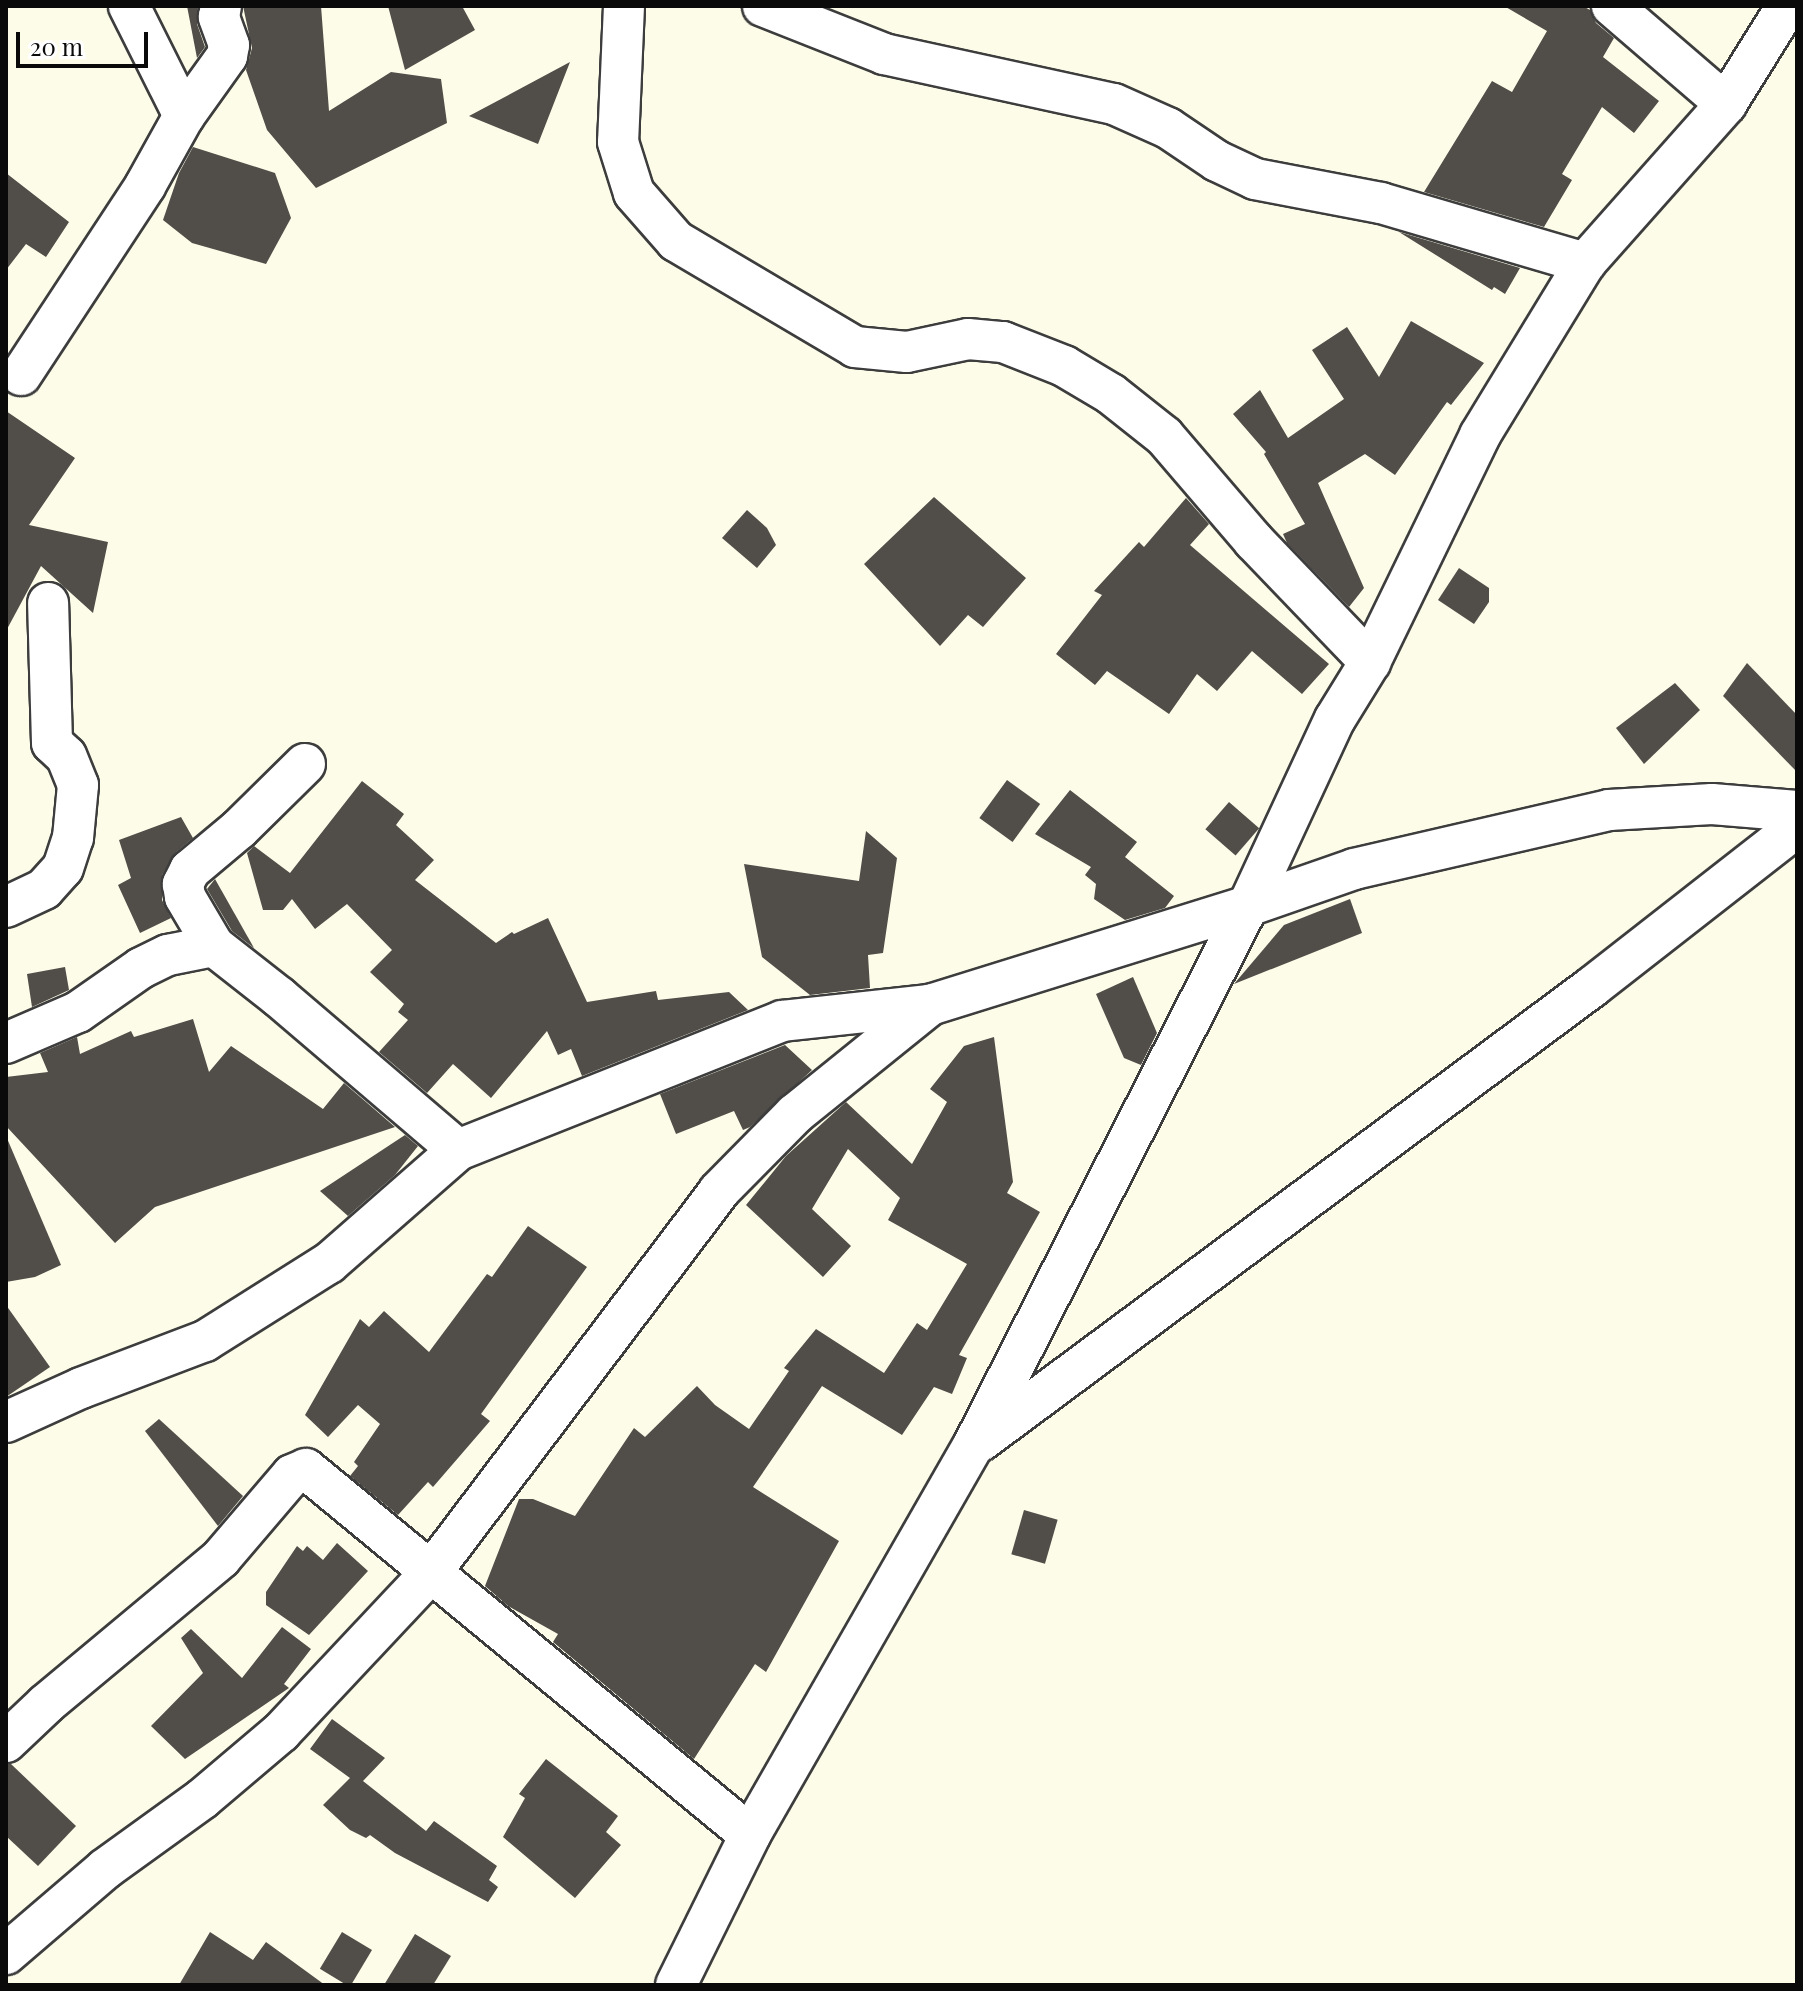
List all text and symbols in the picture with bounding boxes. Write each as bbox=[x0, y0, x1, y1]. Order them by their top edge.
scale bar bbox=[20, 16, 152, 66]
text: 20 m bbox=[30, 30, 83, 62]

